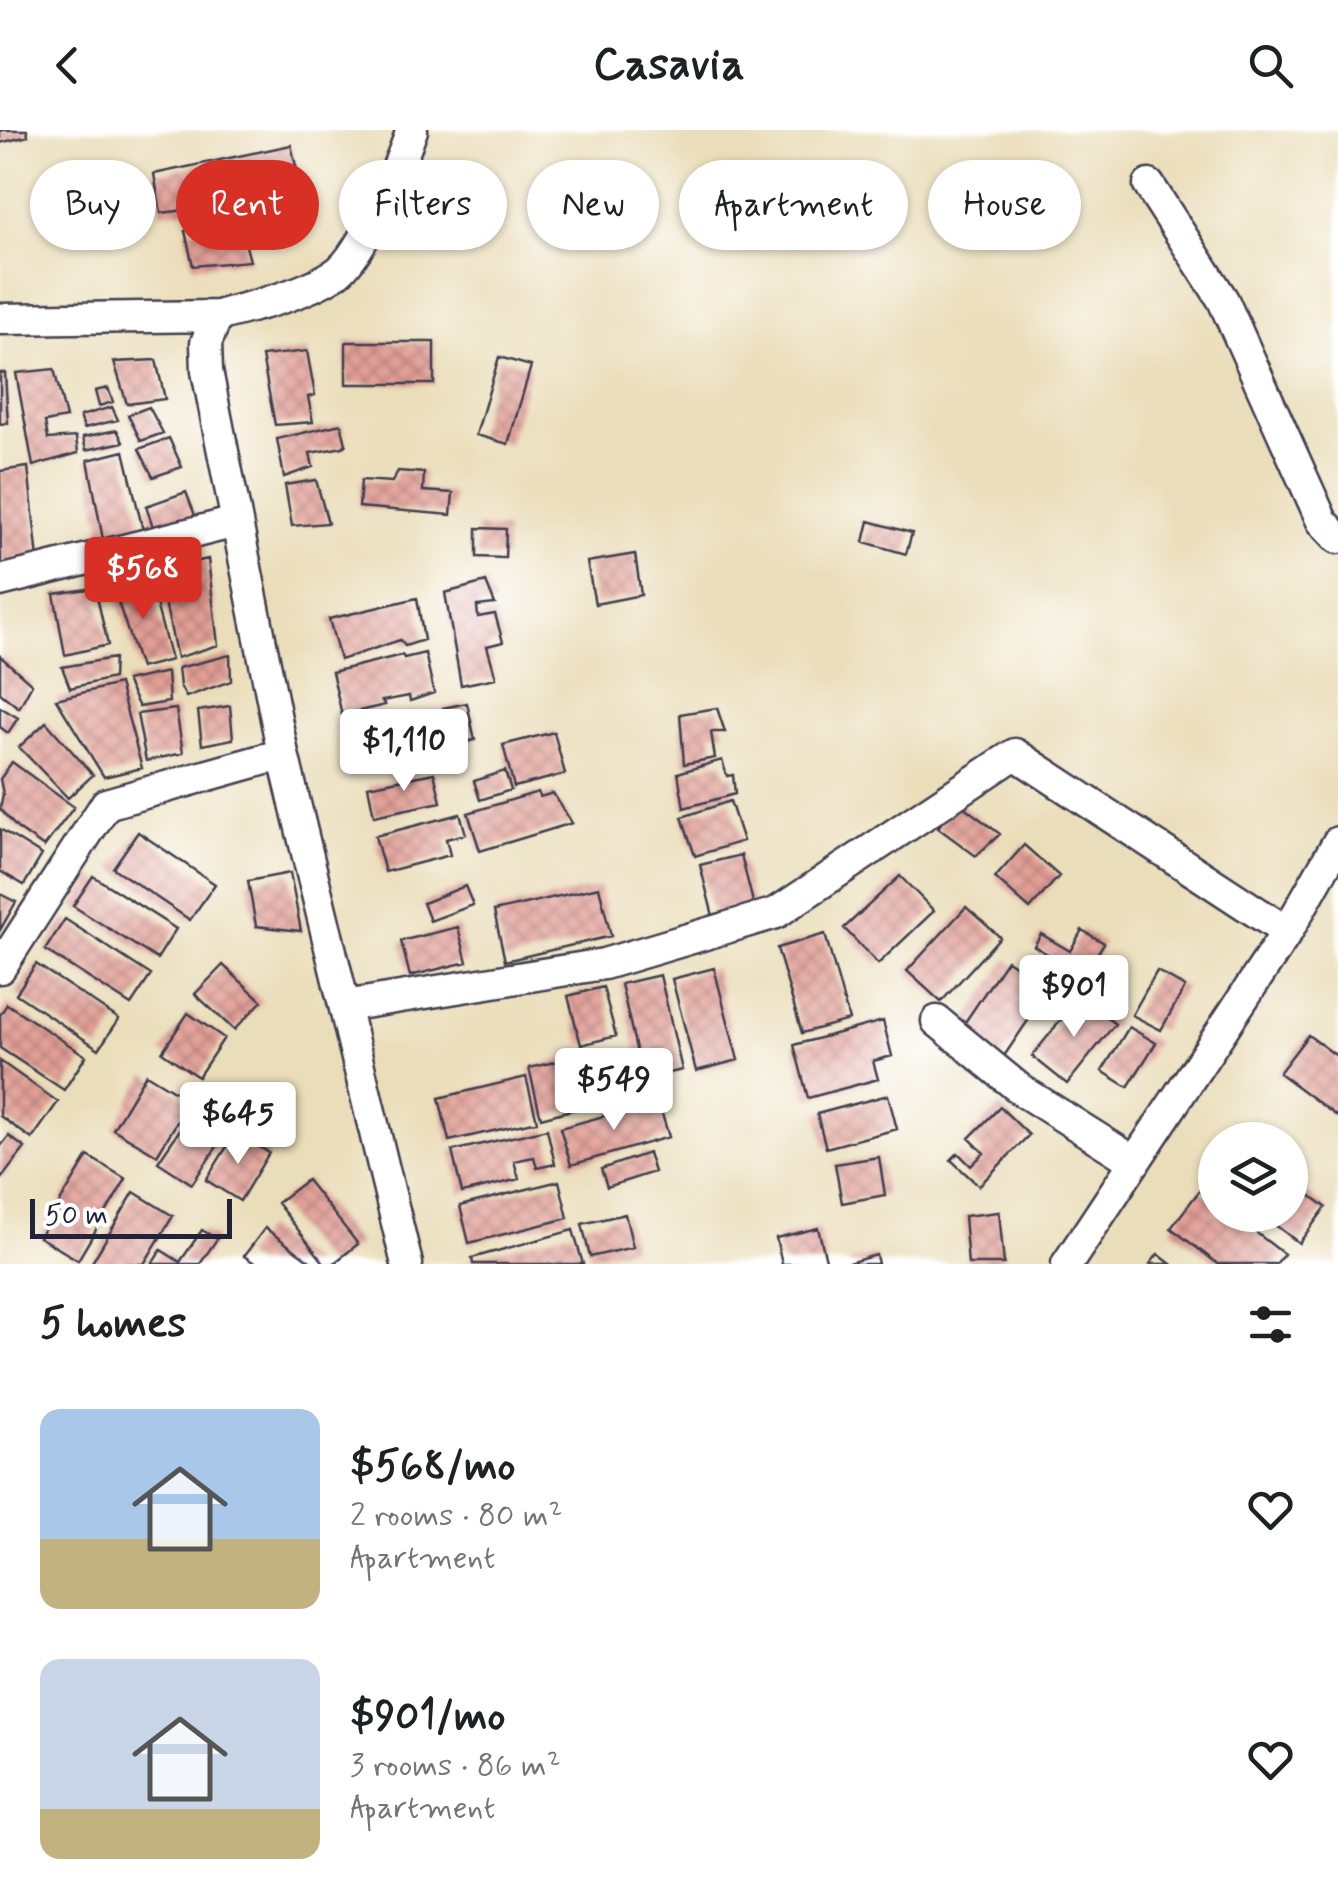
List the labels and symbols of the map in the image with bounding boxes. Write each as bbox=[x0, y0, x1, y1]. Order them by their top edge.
pin: $568 bbox=[84, 537, 202, 622]
pin: $1,110 bbox=[323, 709, 485, 794]
pin: $901 bbox=[1015, 955, 1133, 1040]
pin: $549 bbox=[555, 1048, 673, 1133]
pin: $645 bbox=[179, 1082, 297, 1167]
scale bar bbox=[30, 1194, 232, 1238]

